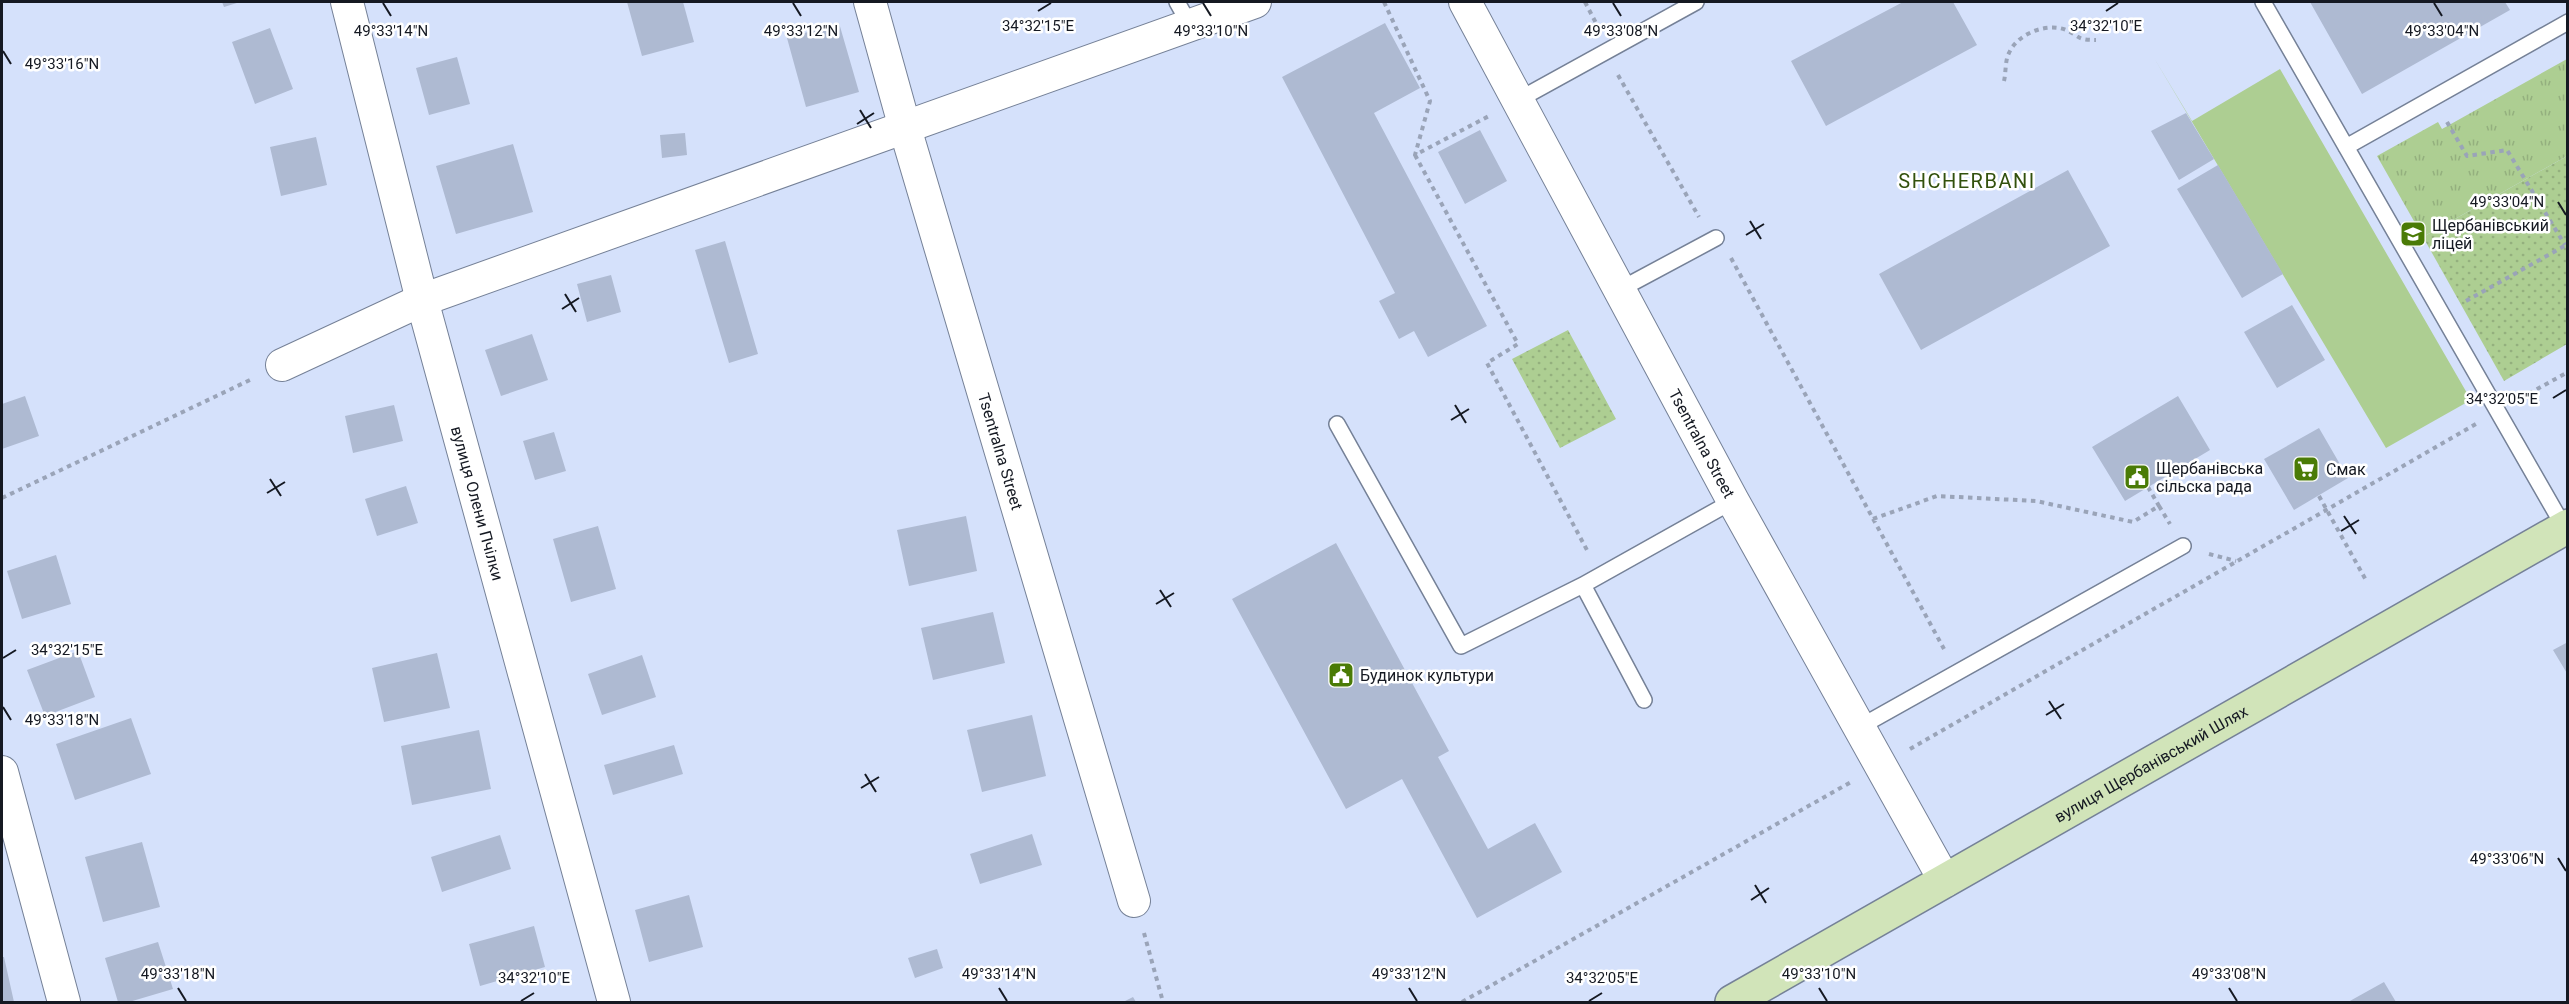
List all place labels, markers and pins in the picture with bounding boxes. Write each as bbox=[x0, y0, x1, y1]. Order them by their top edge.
place label: Щербанівський ліцей bbox=[2432, 216, 2549, 253]
school or university icon: Щербанівський ліцей bbox=[2398, 219, 2428, 249]
supermarket icon: Смак bbox=[2291, 454, 2321, 484]
place label: Щербанівська сільска рада bbox=[2156, 459, 2263, 496]
place label: Смак bbox=[2326, 460, 2366, 479]
public building icon: Щербанівська сільска рада bbox=[2122, 462, 2152, 492]
public building icon: Будинок культури bbox=[1326, 660, 1356, 690]
place label: Будинок культури bbox=[1360, 666, 1494, 685]

